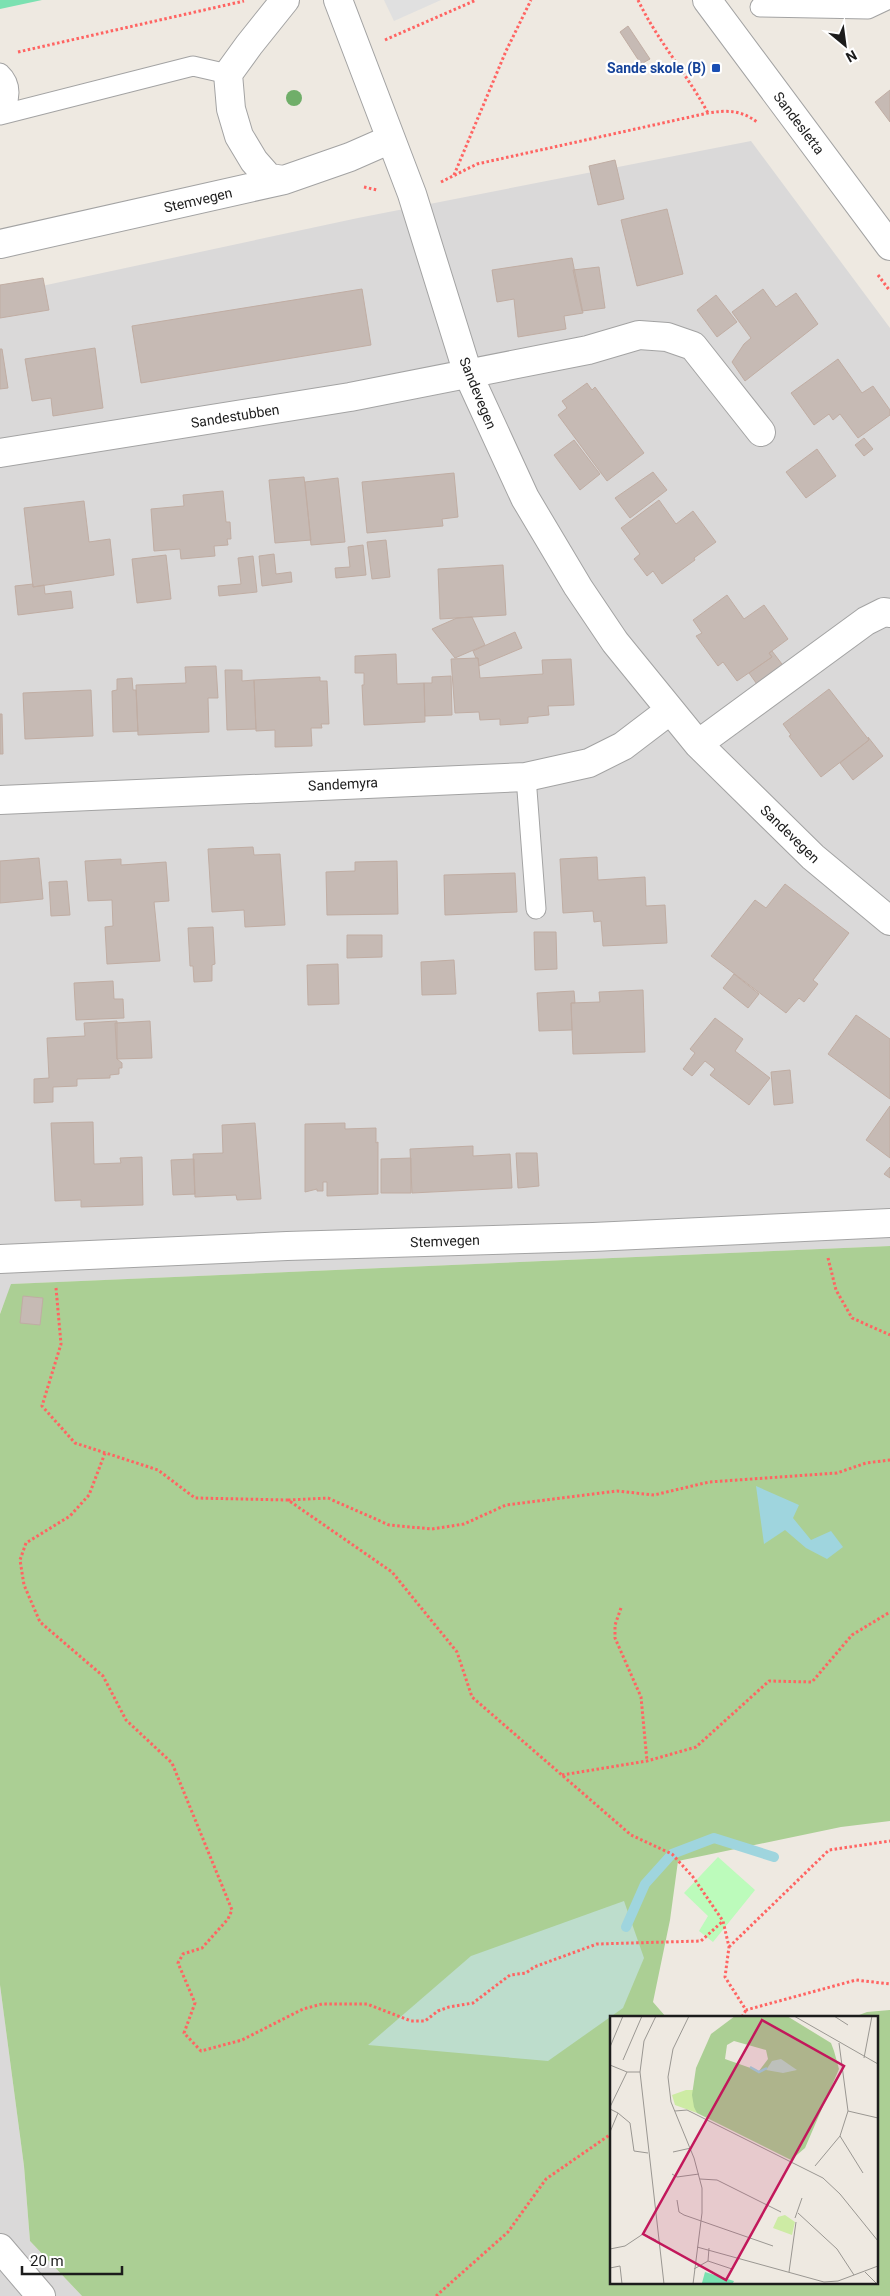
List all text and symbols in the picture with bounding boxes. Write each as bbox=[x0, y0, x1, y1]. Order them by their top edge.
north arrow bbox=[820, 20, 870, 70]
text: N bbox=[843, 47, 860, 66]
place label: Sande skole (B) bbox=[607, 60, 706, 77]
marker: Sande skole (B) bbox=[710, 62, 722, 74]
street label: Sandesletta bbox=[770, 89, 828, 157]
street label: Stemvegen bbox=[162, 184, 234, 216]
street label: Sandevegen bbox=[456, 355, 500, 431]
street label: Sandestubben bbox=[190, 401, 280, 431]
street label: Sandemyra bbox=[308, 774, 378, 794]
street label: Sandevegen bbox=[757, 802, 823, 866]
street label: Stemvegen bbox=[410, 1232, 480, 1250]
inset map bbox=[610, 2016, 878, 2284]
scale bar bbox=[22, 2244, 122, 2276]
text: 20 m bbox=[30, 2252, 64, 2270]

